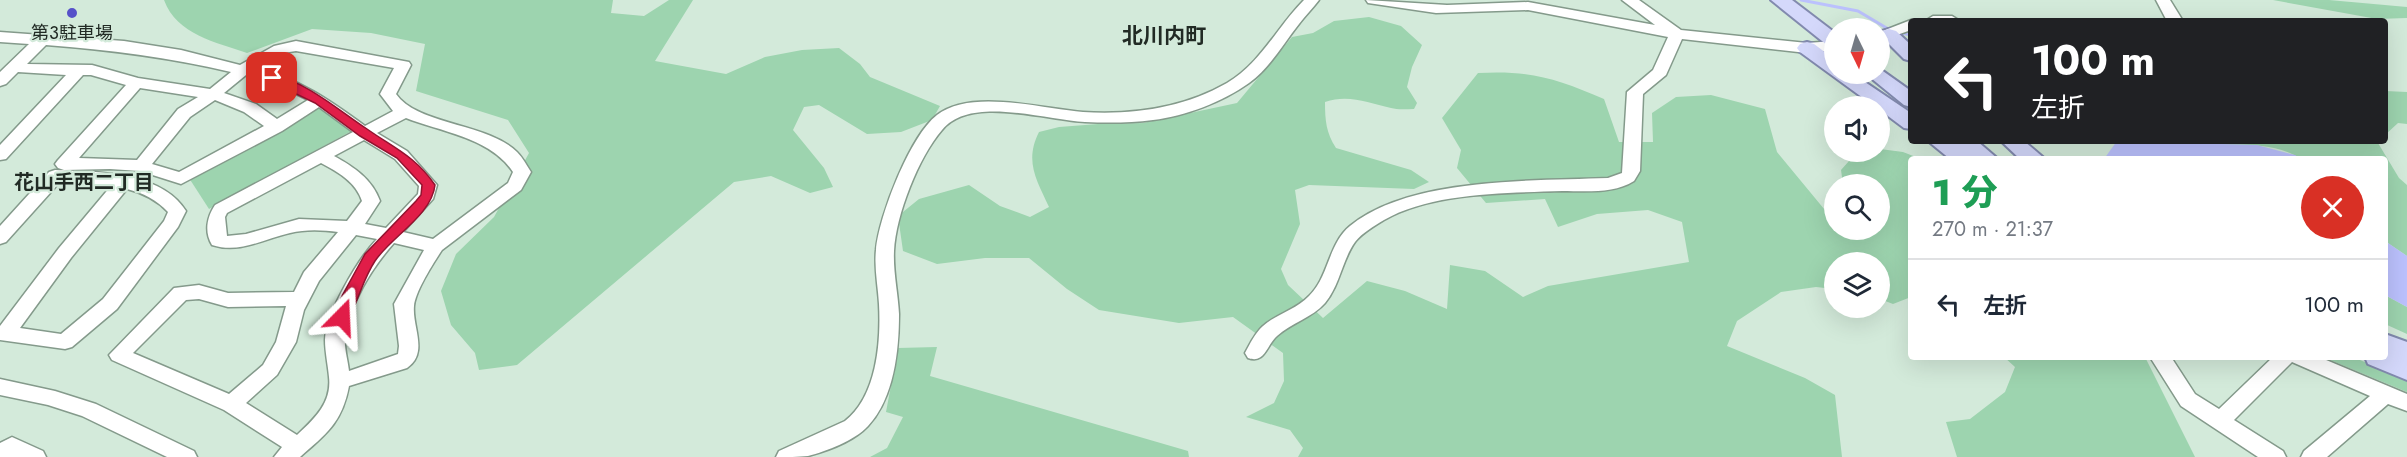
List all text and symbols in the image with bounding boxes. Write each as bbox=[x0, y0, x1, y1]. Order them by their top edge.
marker: 第3駐車場 bbox=[65, 6, 79, 20]
north arrow bbox=[1824, 18, 1890, 84]
map controls bbox=[1824, 18, 1890, 318]
place label: 第3駐車場 bbox=[31, 20, 113, 46]
district label: 北川内町 bbox=[1122, 21, 1206, 51]
text: 100 m bbox=[2031, 30, 2155, 91]
icon: left bbox=[1932, 42, 2010, 120]
pin bbox=[246, 52, 297, 103]
icon: arrive bbox=[255, 61, 288, 94]
text: 左折 bbox=[2031, 88, 2085, 127]
button: sound bbox=[1824, 96, 1890, 162]
text: 1 分 bbox=[1932, 166, 1998, 218]
district label: 花山手西二丁目 bbox=[14, 168, 154, 197]
button: search bbox=[1824, 174, 1890, 240]
button: close bbox=[2301, 176, 2364, 239]
text: 270 m · 21:37 bbox=[1932, 215, 2053, 244]
button: layers bbox=[1824, 252, 1890, 318]
position arrow bbox=[310, 285, 374, 349]
icon: left bbox=[1932, 288, 1965, 321]
text: 100 m bbox=[2304, 288, 2364, 320]
text: 左折 bbox=[1983, 289, 2027, 321]

